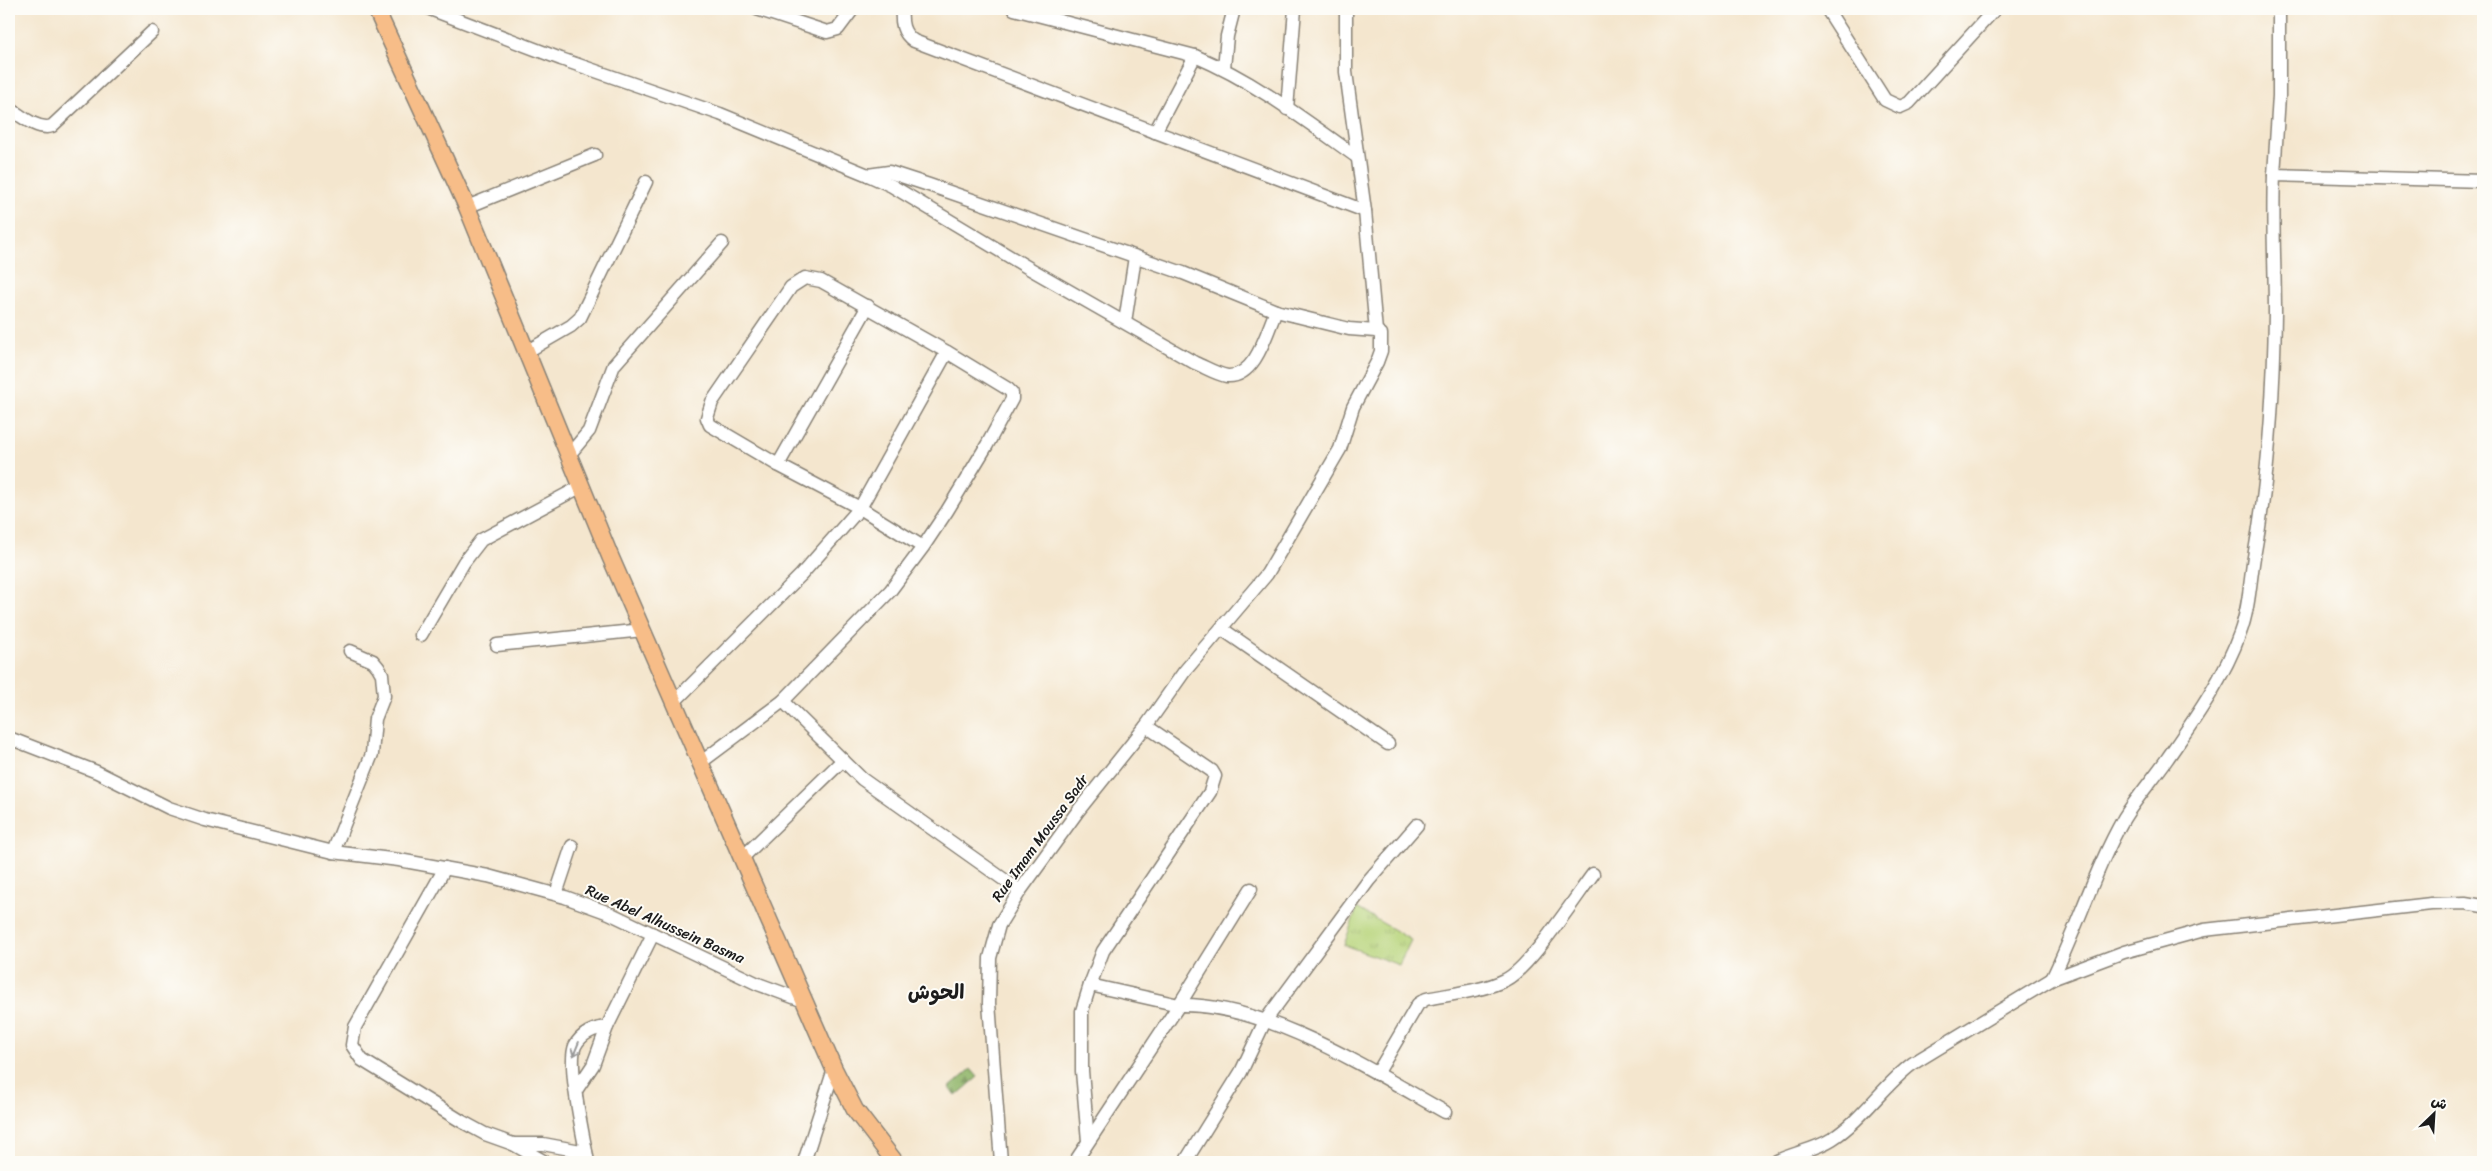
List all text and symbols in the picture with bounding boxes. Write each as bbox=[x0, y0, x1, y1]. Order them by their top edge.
street label: Rue Imam Moussa Sadr bbox=[985, 768, 1096, 907]
street label: Rue Abel Alhussein Basma bbox=[581, 877, 749, 971]
district label: الحوش bbox=[908, 975, 964, 1010]
one-way arrow bbox=[571, 1041, 580, 1056]
north arrow bbox=[2410, 1088, 2460, 1138]
text: ش bbox=[2427, 1088, 2452, 1117]

